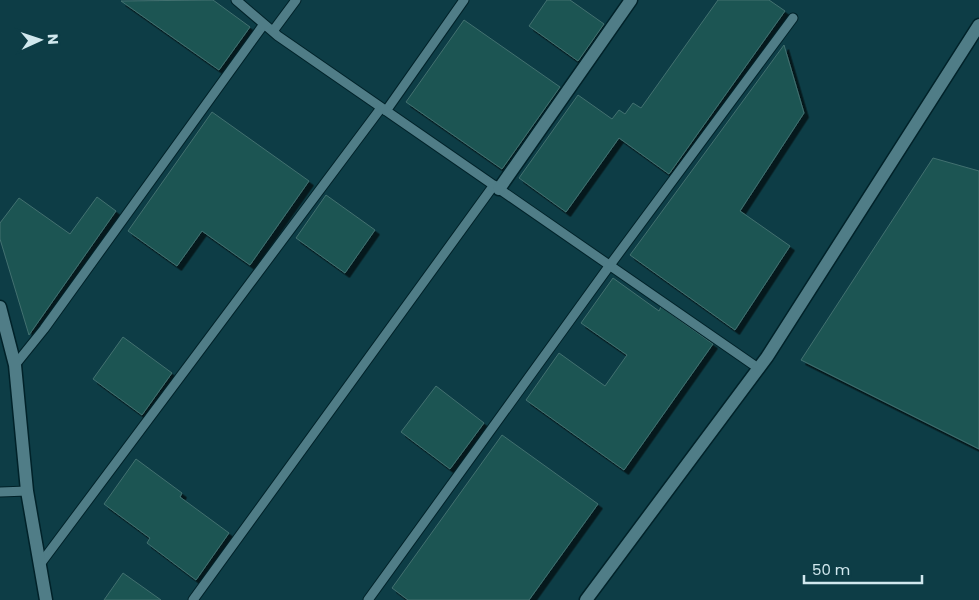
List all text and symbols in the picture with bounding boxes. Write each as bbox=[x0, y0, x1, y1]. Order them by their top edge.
north arrow bbox=[15, 15, 65, 65]
text: N bbox=[43, 34, 63, 45]
scale bar bbox=[804, 552, 922, 584]
text: 50 m bbox=[812, 559, 850, 580]

